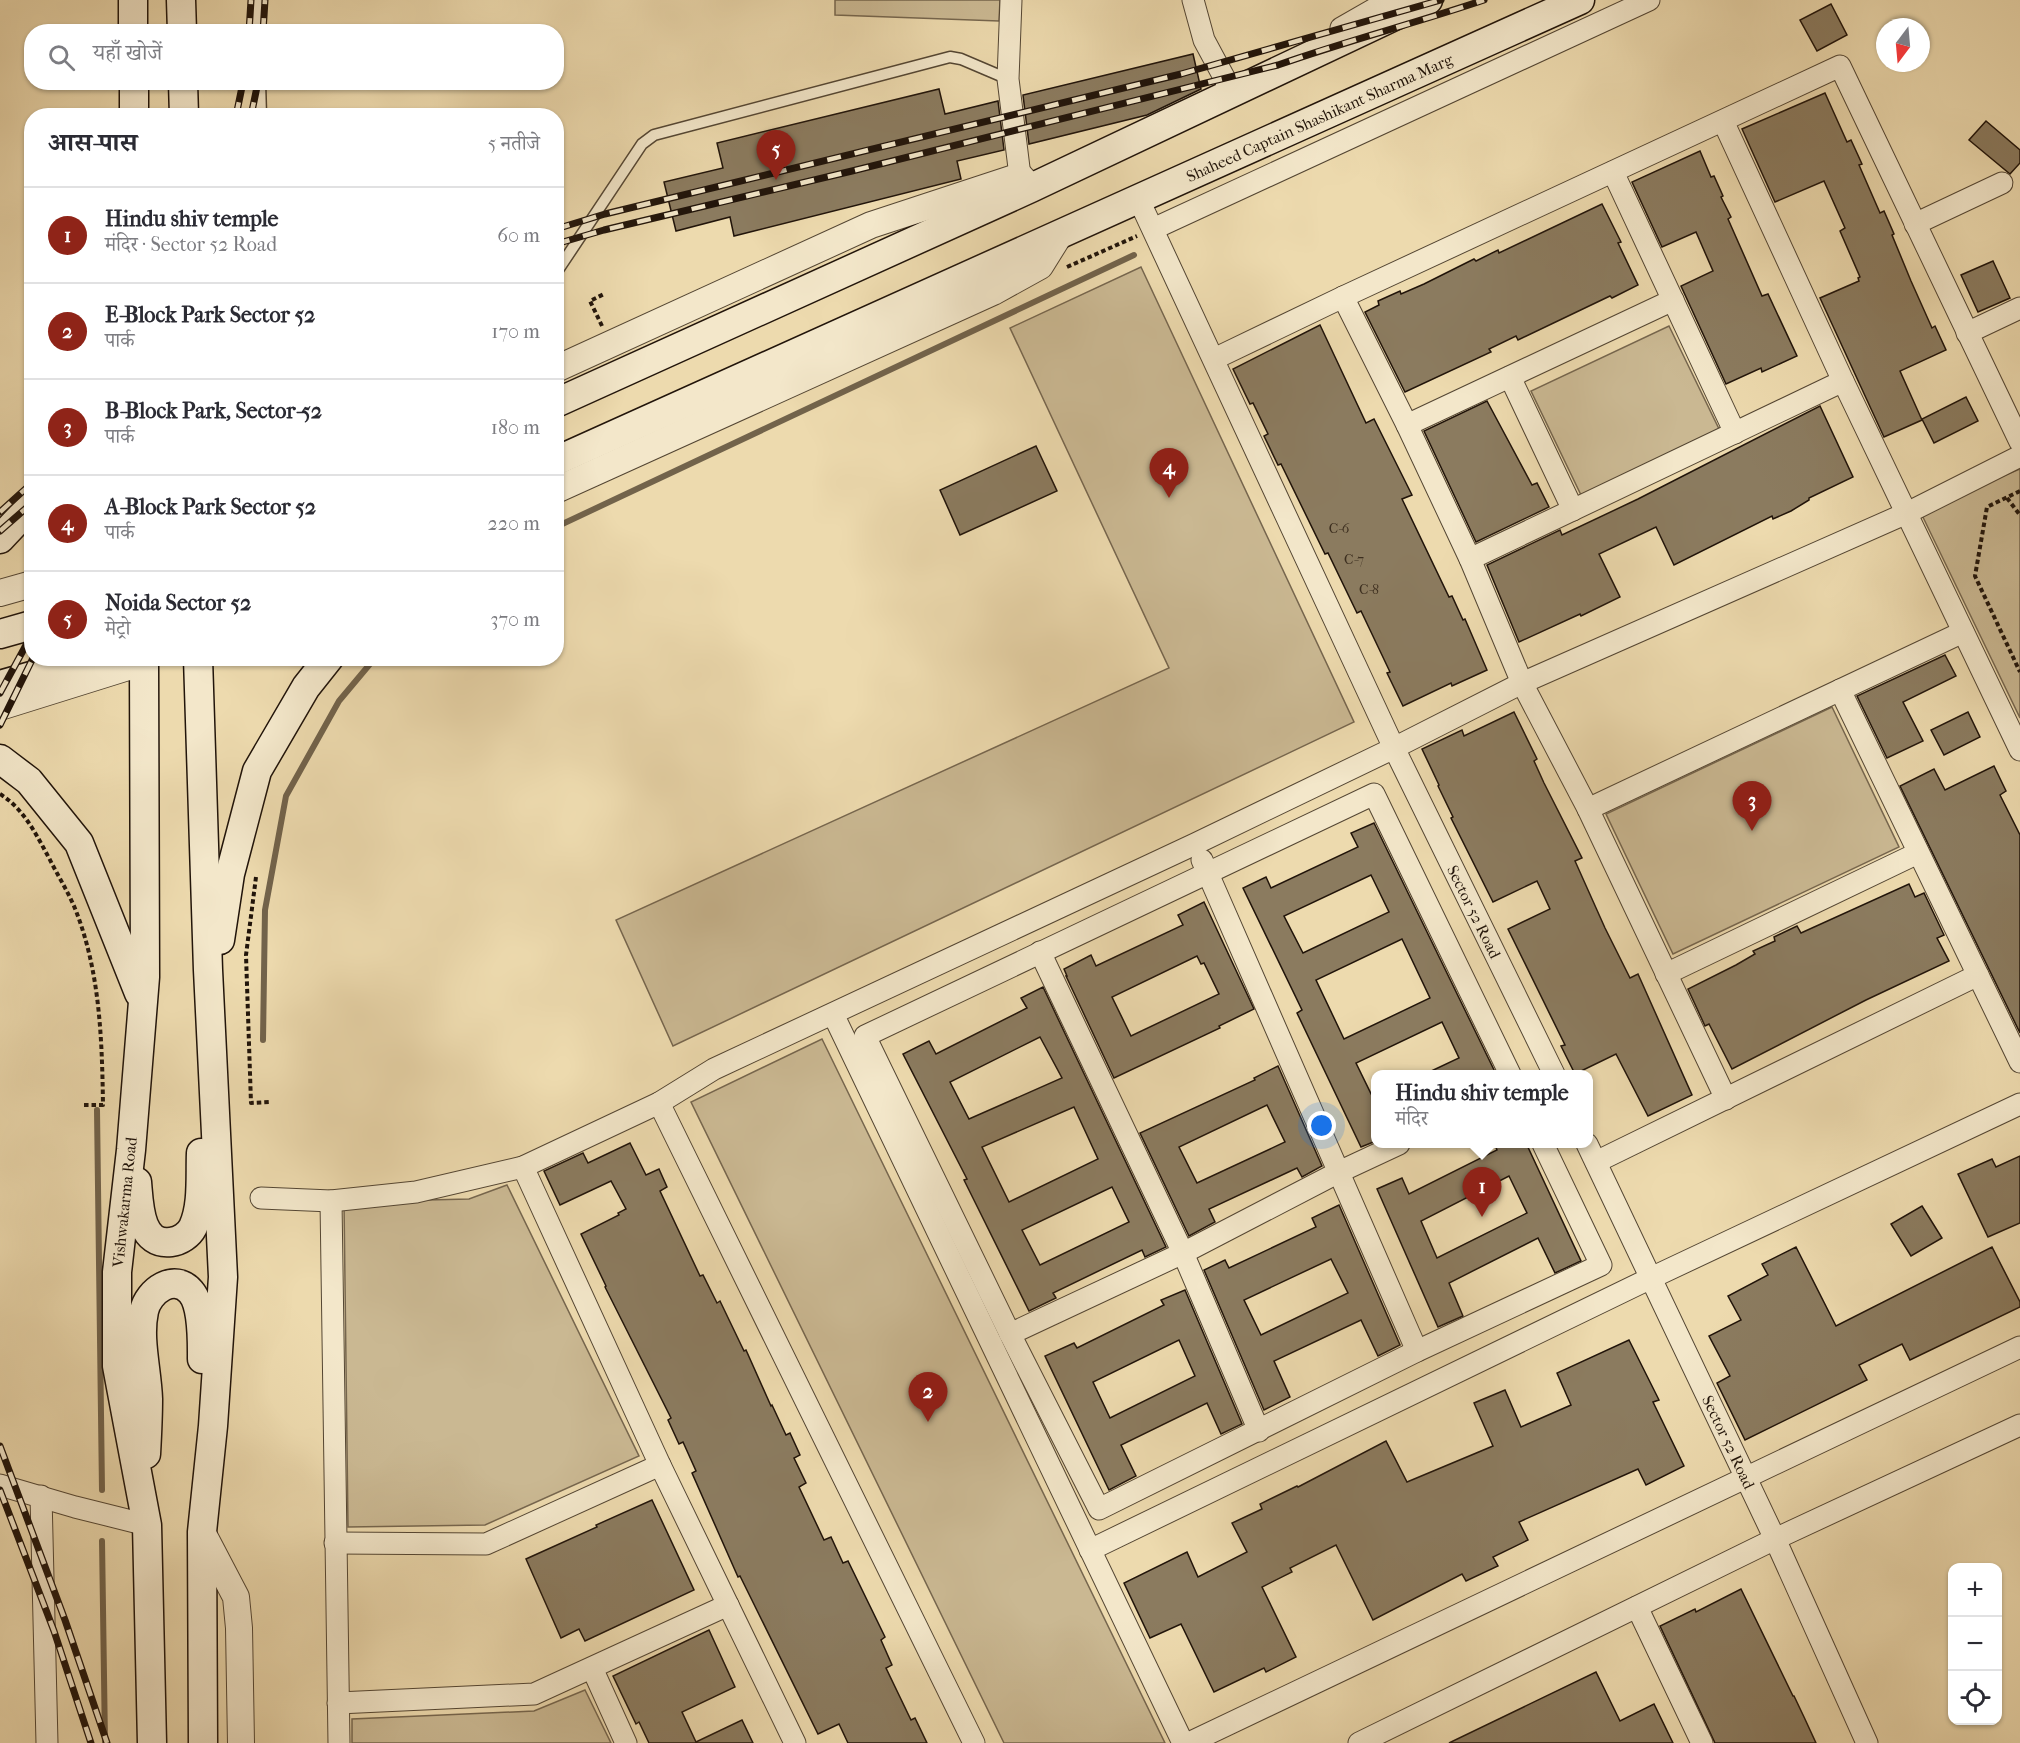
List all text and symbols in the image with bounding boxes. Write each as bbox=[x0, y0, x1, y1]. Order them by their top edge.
north arrow bbox=[1876, 18, 1930, 72]
search box bbox=[24, 24, 564, 90]
text: यहाँ खोजें bbox=[93, 40, 162, 66]
icon: search bbox=[45, 41, 78, 74]
street label: Shaheed Captain Shashikant Sharma Marg bbox=[1183, 49, 1456, 186]
text: आस-पास bbox=[48, 127, 137, 158]
pin: 5 bbox=[756, 130, 796, 180]
text: 5 नतीजे bbox=[488, 132, 540, 155]
text: Hindu shiv temple bbox=[105, 206, 279, 232]
text: 1 bbox=[64, 224, 71, 247]
text: 60 m bbox=[497, 224, 540, 247]
text: मंदिर · Sector 52 Road bbox=[105, 233, 277, 256]
text: E-Block Park Sector 52 bbox=[105, 302, 315, 328]
text: 2 bbox=[62, 320, 73, 343]
text: 170 m bbox=[491, 320, 540, 343]
text: पार्क bbox=[105, 329, 134, 352]
text: B-Block Park, Sector-52 bbox=[105, 398, 322, 424]
text: 3 bbox=[63, 416, 72, 439]
text: 180 m bbox=[491, 416, 540, 439]
text: पार्क bbox=[105, 425, 134, 448]
pin: 4 bbox=[1150, 448, 1188, 498]
text: A-Block Park Sector 52 bbox=[105, 494, 316, 520]
text: 4 bbox=[62, 512, 73, 535]
text: 220 m bbox=[487, 512, 540, 535]
house number: C-6 bbox=[1329, 520, 1350, 537]
text: पार्क bbox=[105, 521, 134, 544]
house number: C-7 bbox=[1344, 551, 1364, 568]
house number: C-8 bbox=[1359, 581, 1379, 598]
text: Noida Sector 52 bbox=[105, 590, 251, 616]
text: 5 bbox=[63, 608, 72, 631]
text: 370 m bbox=[490, 608, 540, 631]
text: मेट्रो bbox=[105, 617, 130, 640]
pin: 3 bbox=[1732, 782, 1772, 831]
street label: Sector 52 Road bbox=[1443, 862, 1505, 962]
popup bbox=[1371, 1070, 1593, 1148]
text: Hindu shiv temple bbox=[1395, 1080, 1569, 1106]
text: मंदिर bbox=[1395, 1107, 1428, 1130]
your location bbox=[1307, 1111, 1336, 1140]
street label: Vishwakarma Road bbox=[108, 1136, 141, 1269]
pin: 1 bbox=[1462, 1168, 1502, 1217]
pin: 2 bbox=[908, 1372, 948, 1422]
street label: Sector 52 Road bbox=[1698, 1392, 1759, 1492]
map controls bbox=[1948, 1563, 2002, 1725]
button: + bbox=[1948, 1563, 2002, 1617]
button: − bbox=[1948, 1617, 2002, 1671]
button: locate bbox=[1948, 1671, 2002, 1725]

